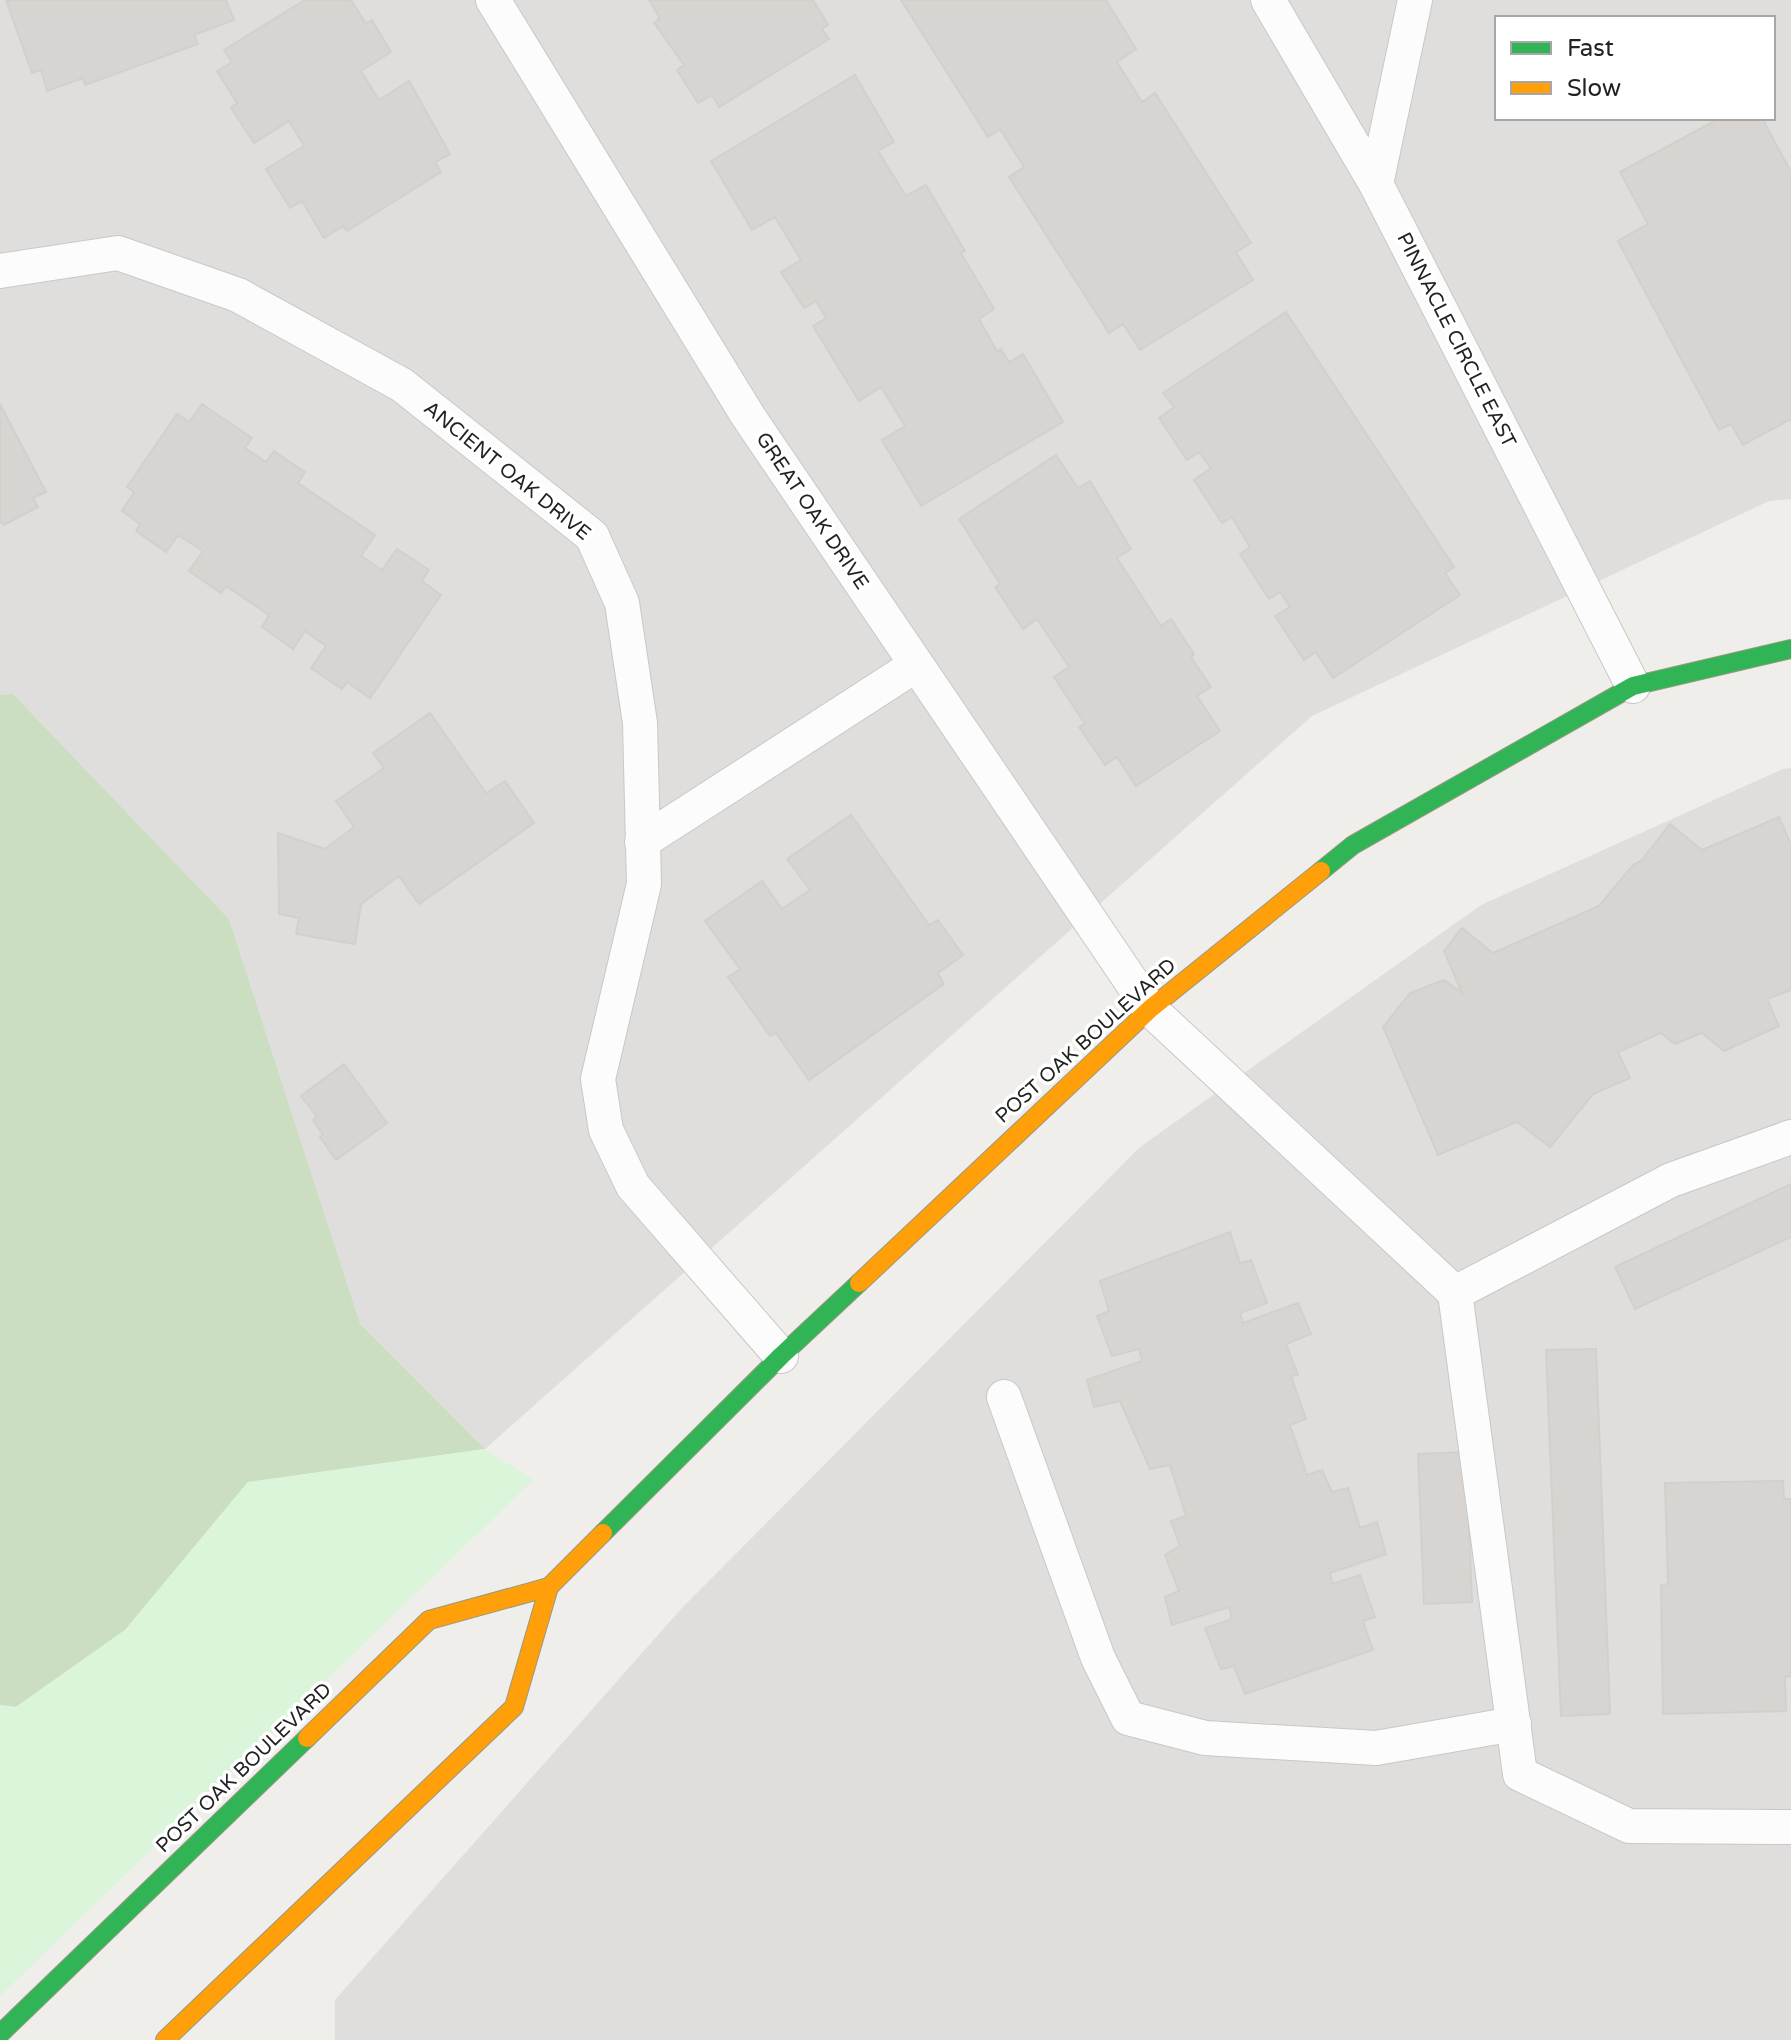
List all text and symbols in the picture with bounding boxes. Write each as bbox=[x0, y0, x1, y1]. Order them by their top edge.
legend bbox=[1495, 16, 1775, 120]
text: Fast bbox=[1567, 34, 1614, 63]
text: Slow bbox=[1567, 74, 1621, 103]
street label: PINNACLE CIRCLE EAST bbox=[1391, 229, 1521, 451]
street label: ANCIENT OAK DRIVE bbox=[419, 396, 595, 546]
street label: GREAT OAK DRIVE bbox=[751, 428, 873, 594]
street label: POST OAK BOULEVARD bbox=[991, 954, 1181, 1128]
street label: POST OAK BOULEVARD bbox=[151, 1678, 337, 1858]

